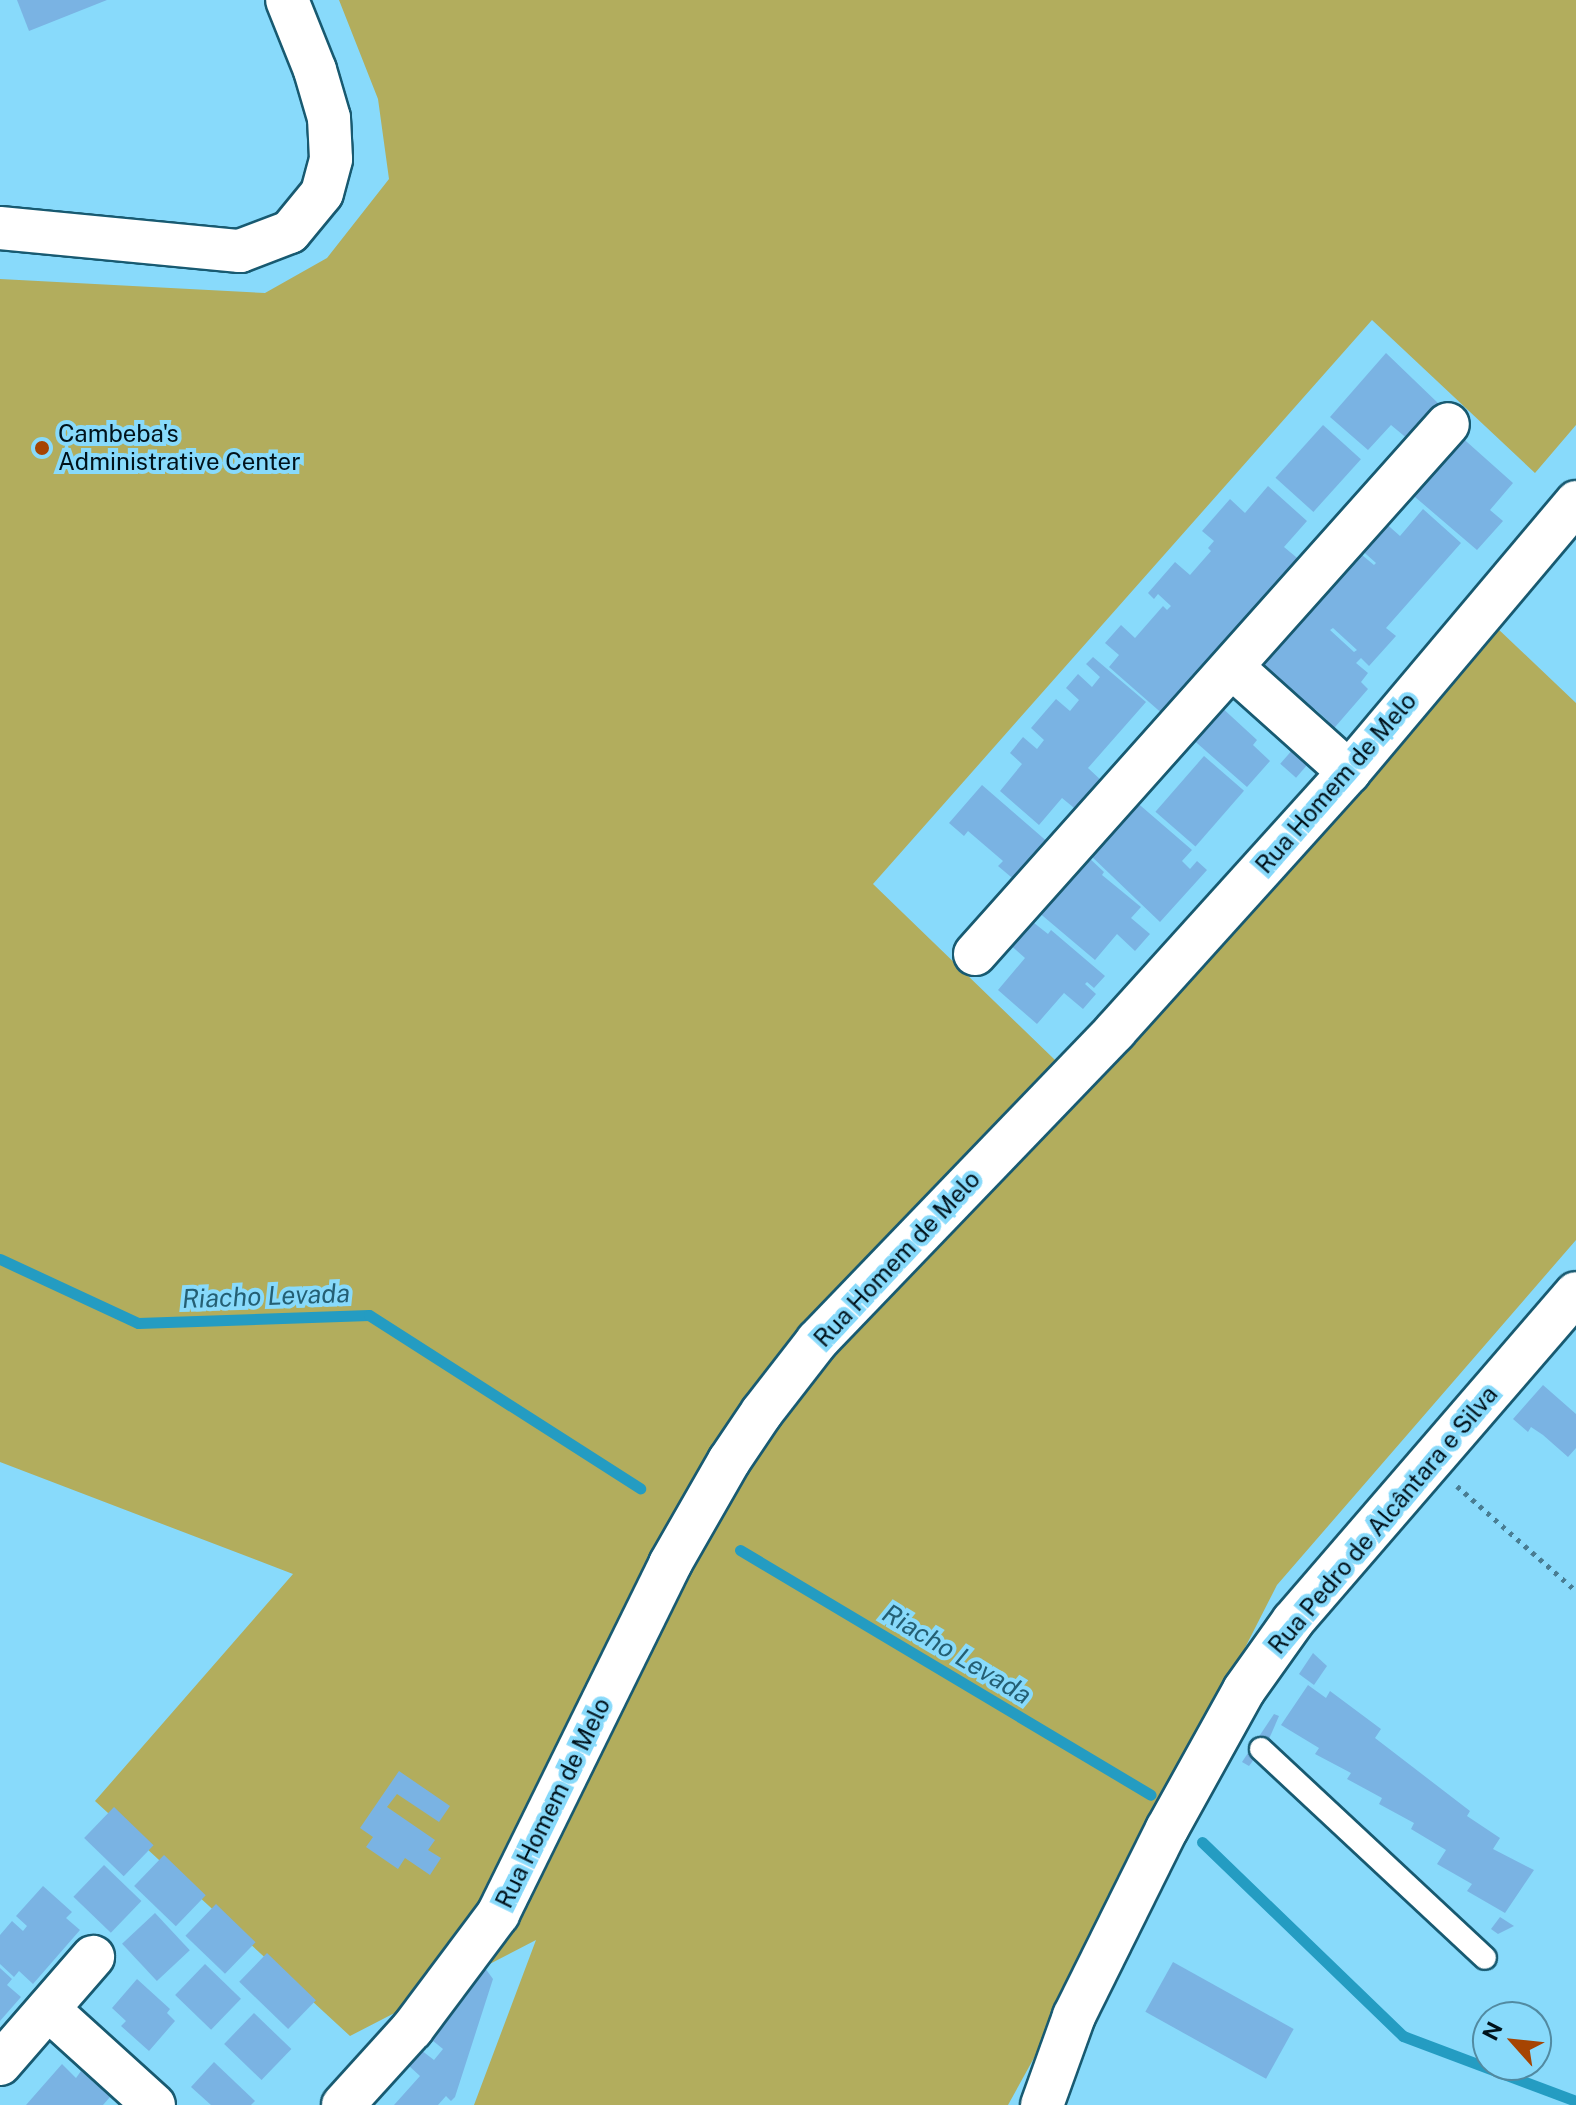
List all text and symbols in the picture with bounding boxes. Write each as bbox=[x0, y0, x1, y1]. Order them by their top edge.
place label: Cambeba's Administrative Center bbox=[58, 420, 301, 476]
marker: Cambeba's Administrative Center bbox=[33, 439, 51, 457]
street label: Rua Homem de Melo bbox=[1250, 687, 1422, 879]
street label: Rua Homem de Melo bbox=[808, 1165, 986, 1353]
water label: Riacho Levada bbox=[181, 1277, 351, 1315]
street label: Rua Pedro de Alcântara e Silva bbox=[1262, 1380, 1504, 1660]
water label: Riacho Levada bbox=[877, 1597, 1037, 1711]
street label: Rua Homem de Melo bbox=[490, 1693, 616, 1913]
north arrow bbox=[1472, 2001, 1552, 2081]
text: N bbox=[1477, 2017, 1508, 2045]

